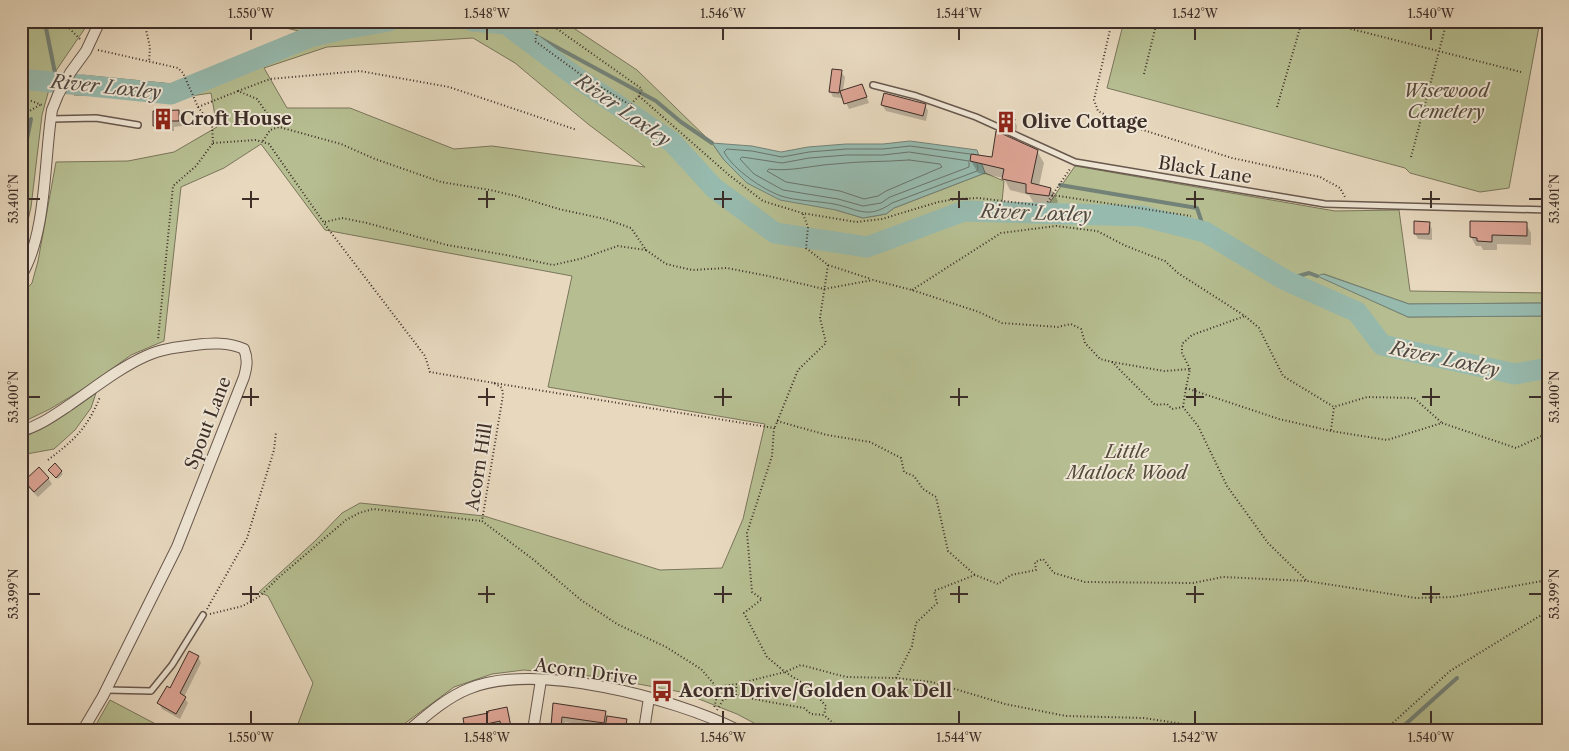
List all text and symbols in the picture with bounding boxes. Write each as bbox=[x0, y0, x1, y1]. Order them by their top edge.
text: 1.550°W bbox=[228, 6, 275, 21]
text: 1.548°W bbox=[464, 6, 511, 21]
text: 1.546°W bbox=[700, 6, 747, 21]
text: 1.544°W bbox=[936, 6, 983, 21]
text: 1.542°W bbox=[1172, 6, 1219, 21]
text: 1.540°W bbox=[1408, 6, 1455, 21]
water label: River Loxley bbox=[569, 68, 675, 152]
water label: River Loxley bbox=[48, 70, 163, 104]
park label: Wisewood Cemetery bbox=[1403, 80, 1491, 123]
building icon: Croft House bbox=[150, 106, 176, 132]
place label: Croft House bbox=[180, 108, 292, 130]
building icon: Olive Cottage bbox=[993, 109, 1019, 135]
place label: Olive Cottage bbox=[1022, 111, 1148, 133]
street label: Black Lane bbox=[1157, 152, 1253, 188]
text: 53.401°N bbox=[6, 174, 21, 224]
text: 53.401°N bbox=[1547, 174, 1562, 224]
water label: River Loxley bbox=[978, 200, 1092, 226]
water label: River Loxley bbox=[1386, 336, 1502, 382]
text: 53.400°N bbox=[6, 371, 21, 423]
text: 53.400°N bbox=[1547, 371, 1562, 423]
street label: Spout Lane bbox=[180, 373, 236, 473]
street label: Acorn Hill bbox=[461, 421, 497, 514]
park label: Little Matlock Wood bbox=[1065, 441, 1189, 484]
text: 53.399°N bbox=[6, 568, 21, 619]
text: 53.399°N bbox=[1547, 568, 1562, 619]
street label: Acorn Drive bbox=[532, 654, 639, 690]
bus stop icon: Acorn Drive/Golden Oak Dell bbox=[649, 678, 675, 704]
place label: Acorn Drive/Golden Oak Dell bbox=[678, 680, 952, 702]
text: 1.550°W bbox=[228, 730, 275, 745]
text: 1.548°W bbox=[464, 730, 511, 745]
text: 1.546°W bbox=[700, 730, 747, 745]
text: 1.544°W bbox=[936, 730, 983, 745]
text: 1.542°W bbox=[1172, 730, 1219, 745]
text: 1.540°W bbox=[1408, 730, 1455, 745]

